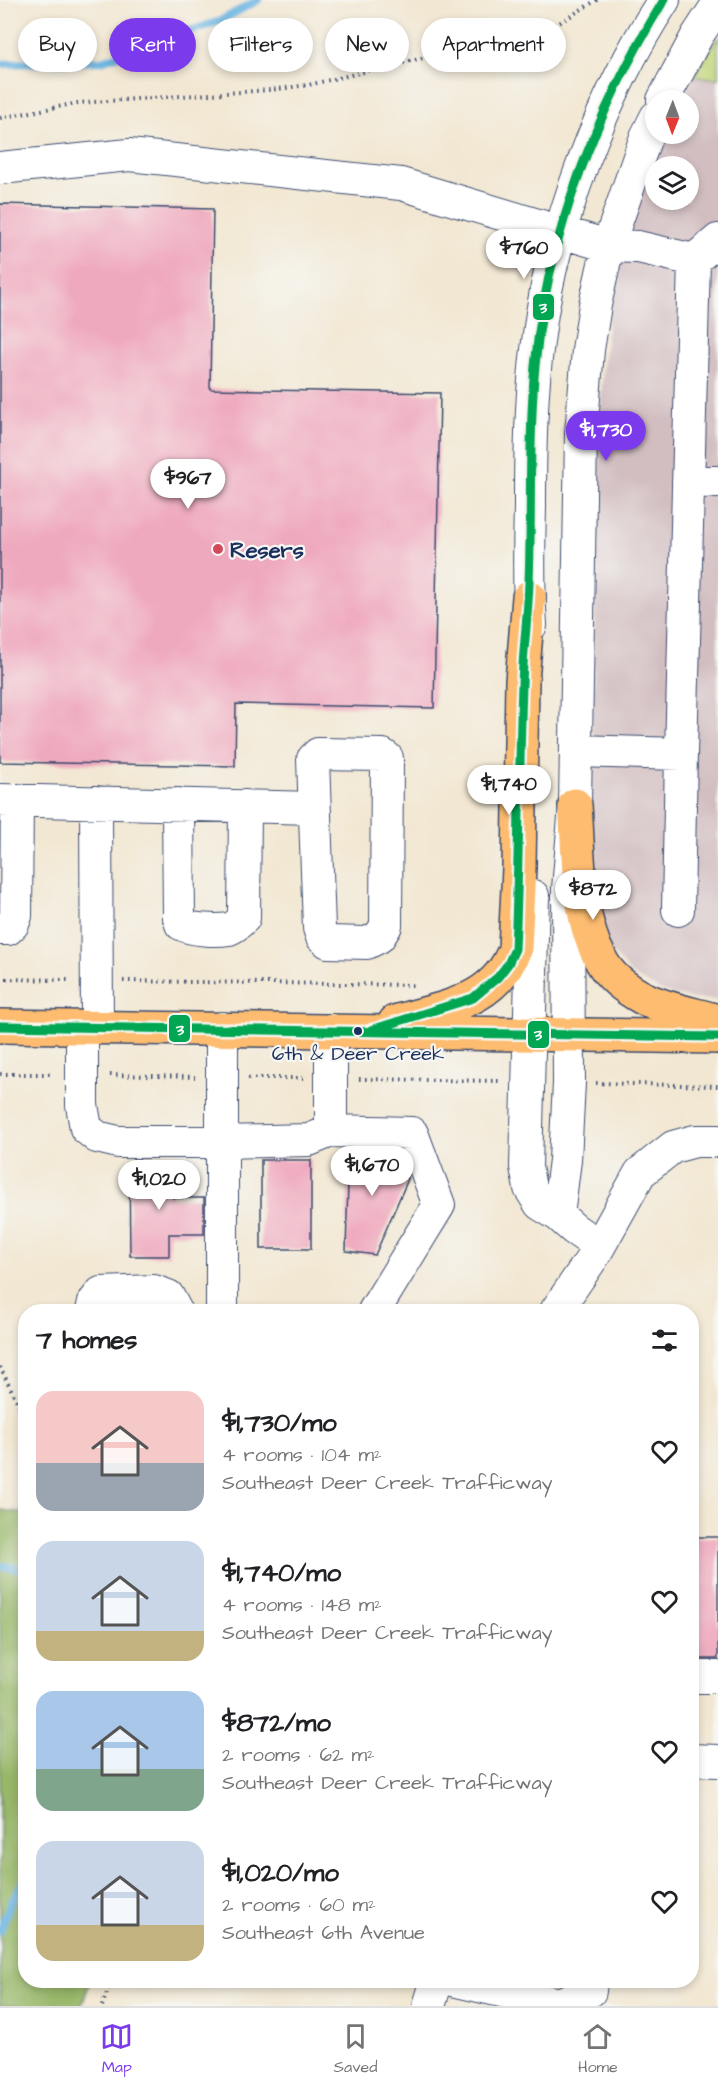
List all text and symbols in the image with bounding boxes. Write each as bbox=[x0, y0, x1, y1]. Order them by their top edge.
chip: Buy bbox=[18, 18, 97, 72]
chip: Rent bbox=[109, 18, 196, 72]
chip: Filters bbox=[208, 18, 313, 72]
chip: New bbox=[325, 18, 409, 72]
chip: Apartment bbox=[421, 18, 566, 72]
north arrow bbox=[645, 90, 699, 144]
map controls bbox=[645, 90, 699, 210]
button: layers bbox=[645, 156, 699, 210]
pin: $760 bbox=[488, 229, 560, 280]
text: $760 bbox=[500, 234, 548, 262]
line badge: 3 bbox=[532, 293, 555, 321]
text: 3 bbox=[538, 297, 548, 319]
pin: $1,730 bbox=[557, 411, 655, 462]
text: $1,730 bbox=[580, 416, 632, 444]
pin: $967 bbox=[152, 459, 224, 510]
text: $967 bbox=[164, 464, 212, 492]
place label: Resers bbox=[230, 535, 304, 566]
marker: Resers bbox=[211, 542, 225, 556]
pin: $1,740 bbox=[460, 765, 558, 816]
text: $1,740 bbox=[481, 770, 537, 798]
pin: $872 bbox=[557, 870, 629, 921]
text: $872 bbox=[569, 875, 617, 903]
line badge: 3 bbox=[168, 1014, 191, 1043]
text: 3 bbox=[175, 1019, 185, 1041]
line badge: 3 bbox=[527, 1020, 550, 1049]
text: 3 bbox=[533, 1024, 543, 1046]
marker: 6th & Deer Creek bbox=[352, 1025, 364, 1037]
place label: 6th & Deer Creek bbox=[272, 1040, 444, 1068]
pin: $1,670 bbox=[323, 1146, 421, 1197]
text: $1,670 bbox=[345, 1151, 399, 1179]
pin: $1,020 bbox=[110, 1160, 208, 1211]
text: $1,020 bbox=[132, 1165, 186, 1193]
text: 7 homes bbox=[36, 1322, 137, 1358]
icon: filters bbox=[648, 1324, 681, 1357]
text: $1,730/mo bbox=[222, 1405, 337, 1441]
icon: home bbox=[84, 1415, 156, 1487]
icon: heart bbox=[648, 1435, 681, 1468]
text: 4 rooms · 104 m² bbox=[222, 1441, 381, 1469]
text: Southeast Deer Creek Trafficway bbox=[222, 1469, 553, 1497]
text: $1,740/mo bbox=[222, 1555, 341, 1591]
icon: home bbox=[84, 1565, 156, 1637]
icon: heart bbox=[648, 1585, 681, 1618]
text: 4 rooms · 148 m² bbox=[222, 1591, 382, 1619]
text: Southeast Deer Creek Trafficway bbox=[222, 1619, 553, 1647]
text: $872/mo bbox=[222, 1705, 331, 1741]
icon: home bbox=[84, 1715, 156, 1787]
icon: heart bbox=[648, 1735, 681, 1768]
text: 2 rooms · 62 m² bbox=[222, 1741, 374, 1769]
text: Southeast Deer Creek Trafficway bbox=[222, 1769, 553, 1797]
text: $1,020/mo bbox=[222, 1855, 339, 1891]
icon: home bbox=[84, 1865, 156, 1937]
icon: heart bbox=[648, 1885, 681, 1918]
text: 2 rooms · 60 m² bbox=[222, 1891, 376, 1919]
text: Southeast 6th Avenue bbox=[222, 1919, 425, 1947]
tab: Map bbox=[100, 2020, 133, 2078]
tab: Saved bbox=[334, 2020, 377, 2078]
tab: Home bbox=[578, 2020, 618, 2078]

